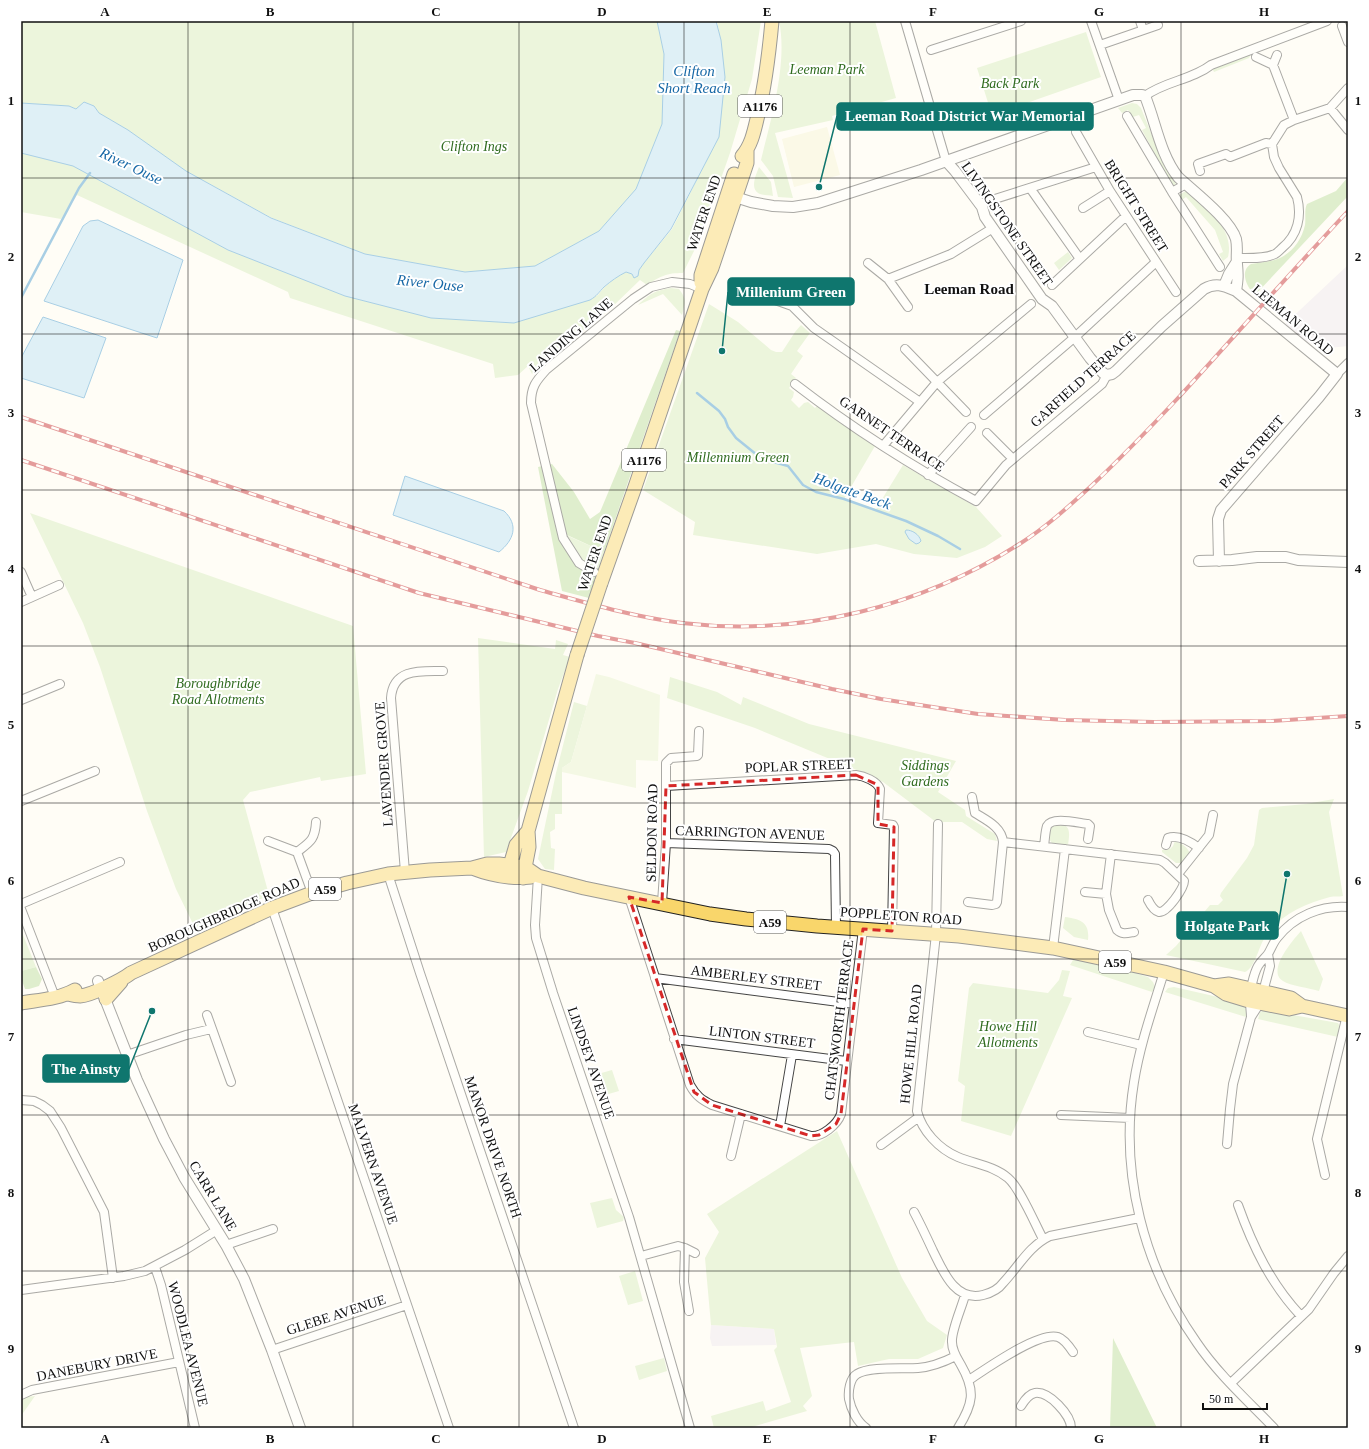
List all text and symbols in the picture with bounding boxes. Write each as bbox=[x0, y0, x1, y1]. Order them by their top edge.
text: A bbox=[100, 4, 110, 19]
text: B bbox=[266, 4, 275, 19]
text: C bbox=[431, 4, 441, 19]
text: D bbox=[597, 4, 607, 19]
text: E bbox=[763, 4, 771, 19]
text: F bbox=[929, 4, 937, 19]
text: G bbox=[1094, 4, 1104, 19]
text: H bbox=[1259, 4, 1269, 19]
park label: Leeman Park bbox=[788, 62, 865, 77]
water label: Clifton Short Reach bbox=[657, 63, 731, 96]
park label: Back Park bbox=[981, 76, 1040, 91]
text: 1 bbox=[8, 93, 14, 108]
text: 1 bbox=[1355, 93, 1361, 108]
road number: A1176 bbox=[738, 95, 782, 117]
callout: Leeman Road District War Memorial bbox=[837, 103, 1093, 130]
text: Leeman Road District War Memorial bbox=[845, 108, 1085, 124]
park label: Clifton Ings bbox=[441, 139, 508, 154]
water label: River Ouse bbox=[96, 144, 165, 188]
street label: BRIGHT STREET bbox=[1101, 157, 1171, 256]
street label: LIVINGSTONE STREET bbox=[958, 159, 1056, 289]
street label: WATER END bbox=[684, 173, 724, 253]
text: 2 bbox=[8, 249, 14, 264]
text: 2 bbox=[1355, 249, 1361, 264]
water label: River Ouse bbox=[395, 271, 465, 294]
callout: Millenium Green bbox=[728, 278, 854, 305]
district label: Leeman Road bbox=[924, 281, 1014, 297]
street label: LEEMAN ROAD bbox=[1249, 282, 1337, 358]
text: Millenium Green bbox=[736, 284, 847, 300]
street label: LANDING LANE bbox=[527, 295, 615, 375]
street label: GARFIELD TERRACE bbox=[1027, 328, 1139, 430]
street label: GARNET TERRACE bbox=[837, 393, 947, 475]
text: 3 bbox=[8, 405, 15, 420]
text: 3 bbox=[1355, 405, 1362, 420]
street label: PARK STREET bbox=[1217, 412, 1288, 491]
road number: A1176 bbox=[622, 449, 666, 471]
park label: Millennium Green bbox=[686, 450, 789, 465]
water label: Holgate Beck bbox=[810, 469, 893, 513]
street label: WATER END bbox=[575, 513, 615, 593]
text: 4 bbox=[8, 561, 15, 576]
text: 4 bbox=[1355, 561, 1362, 576]
park label: Boroughbridge Road Allotments bbox=[171, 676, 265, 707]
street label: LAVENDER GROVE bbox=[372, 701, 396, 827]
text: 5 bbox=[8, 717, 15, 732]
text: 5 bbox=[1355, 717, 1362, 732]
street label: POPLAR STREET bbox=[745, 757, 854, 775]
park label: Siddings Gardens bbox=[901, 758, 950, 789]
street label: SELDON ROAD bbox=[644, 784, 660, 882]
street label: CARRINGTON AVENUE bbox=[675, 823, 825, 843]
text: 6 bbox=[8, 873, 15, 888]
text: 6 bbox=[1355, 873, 1362, 888]
street label: BOROUGHBRIDGE ROAD bbox=[146, 875, 302, 955]
road number: A59 bbox=[309, 878, 341, 900]
street label: POPPLETON ROAD bbox=[839, 904, 963, 928]
road number: A59 bbox=[754, 911, 786, 933]
callout: Holgate Park bbox=[1177, 912, 1278, 939]
text: Holgate Park bbox=[1184, 918, 1270, 934]
street label: CHATSWORTH TERRACE bbox=[822, 939, 856, 1101]
road number: A59 bbox=[1099, 951, 1131, 973]
street label: AMBERLEY STREET bbox=[690, 963, 823, 994]
street label: HOWE HILL ROAD bbox=[897, 984, 925, 1104]
street label: LINDSEY AVENUE bbox=[565, 1005, 617, 1121]
park label: Howe Hill Allotments bbox=[977, 1019, 1038, 1050]
street label: LINTON STREET bbox=[708, 1023, 816, 1051]
text: 7 bbox=[8, 1029, 15, 1044]
text: 7 bbox=[1355, 1029, 1362, 1044]
callout: The Ainsty bbox=[43, 1055, 129, 1082]
text: The Ainsty bbox=[51, 1061, 121, 1077]
street label: MANOR DRIVE NORTH bbox=[462, 1074, 524, 1220]
street label: MALVERN AVENUE bbox=[345, 1102, 401, 1226]
street label: CARR LANE bbox=[186, 1158, 240, 1234]
text: 8 bbox=[8, 1185, 15, 1200]
text: 8 bbox=[1355, 1185, 1362, 1200]
street label: WOODLEA AVENUE bbox=[165, 1280, 211, 1408]
street label: GLEBE AVENUE bbox=[284, 1292, 388, 1338]
text: 9 bbox=[8, 1341, 15, 1356]
text: 9 bbox=[1355, 1341, 1362, 1356]
street label: DANEBURY DRIVE bbox=[35, 1346, 159, 1384]
scale bar bbox=[1203, 1385, 1267, 1411]
text: 50 m bbox=[1209, 1392, 1234, 1406]
text: A bbox=[100, 1431, 110, 1446]
text: B bbox=[266, 1431, 275, 1446]
text: C bbox=[431, 1431, 441, 1446]
text: D bbox=[597, 1431, 607, 1446]
text: E bbox=[763, 1431, 771, 1446]
text: F bbox=[929, 1431, 937, 1446]
text: G bbox=[1094, 1431, 1104, 1446]
text: H bbox=[1259, 1431, 1269, 1446]

